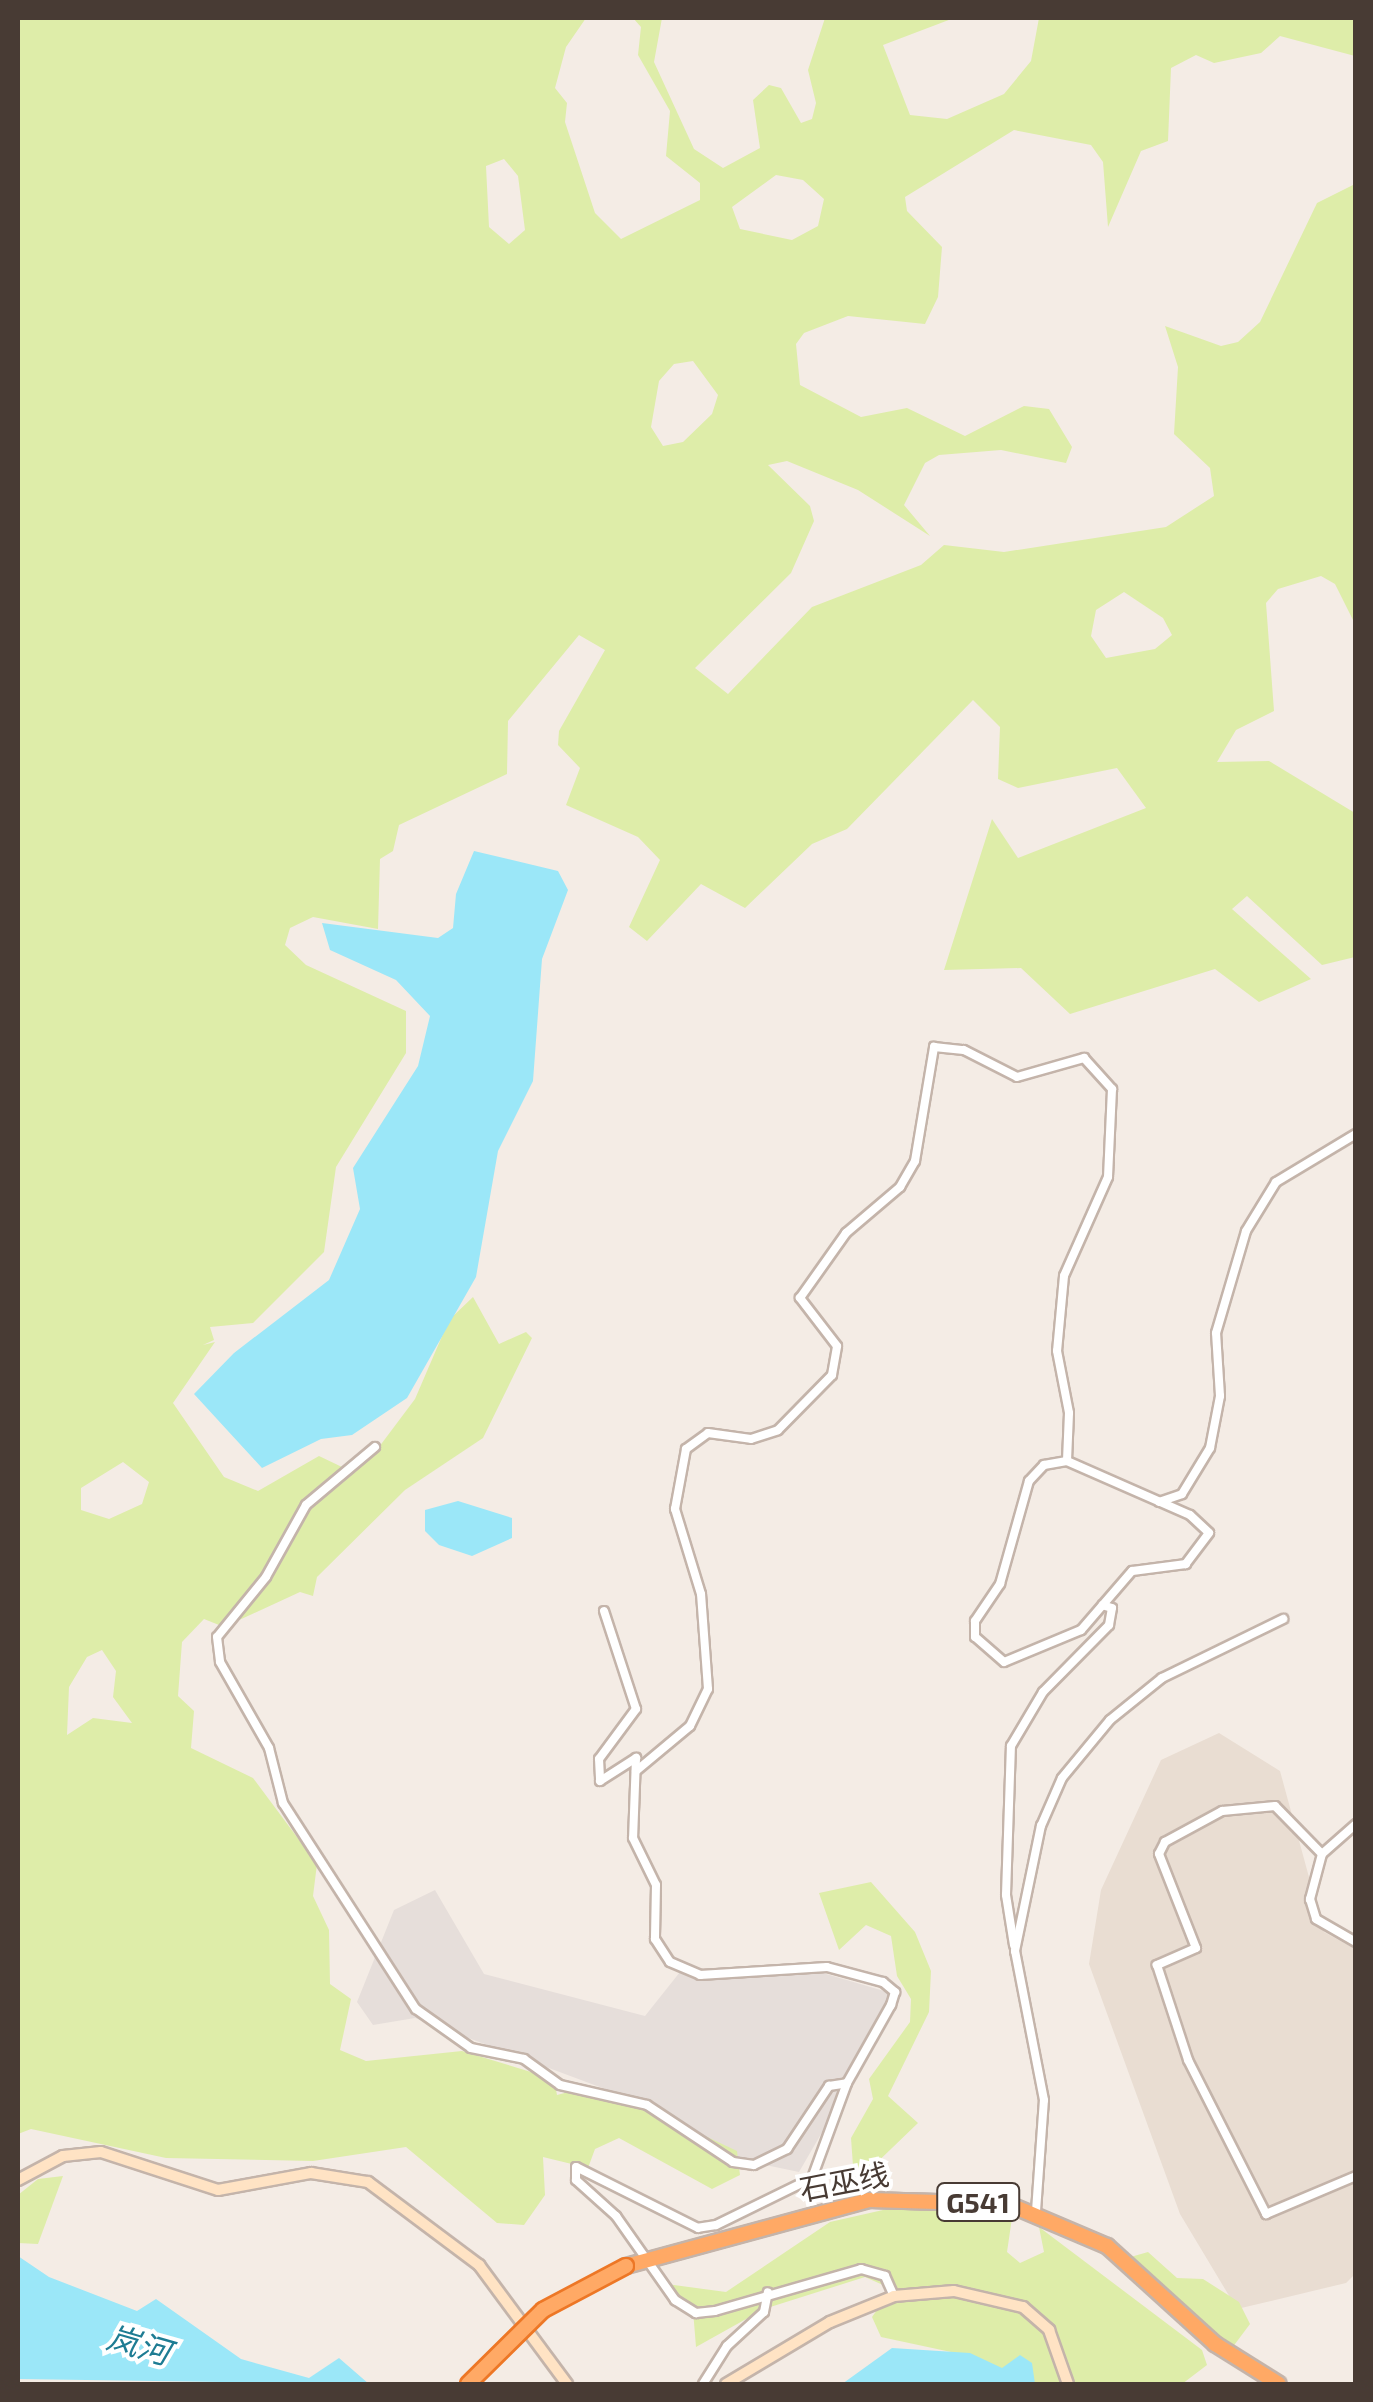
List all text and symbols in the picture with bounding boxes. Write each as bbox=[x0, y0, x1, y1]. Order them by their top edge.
street label: 石巫线 bbox=[796, 2155, 892, 2207]
road number: G541 bbox=[936, 2179, 1020, 2225]
water label: 岚河 bbox=[103, 2317, 175, 2371]

